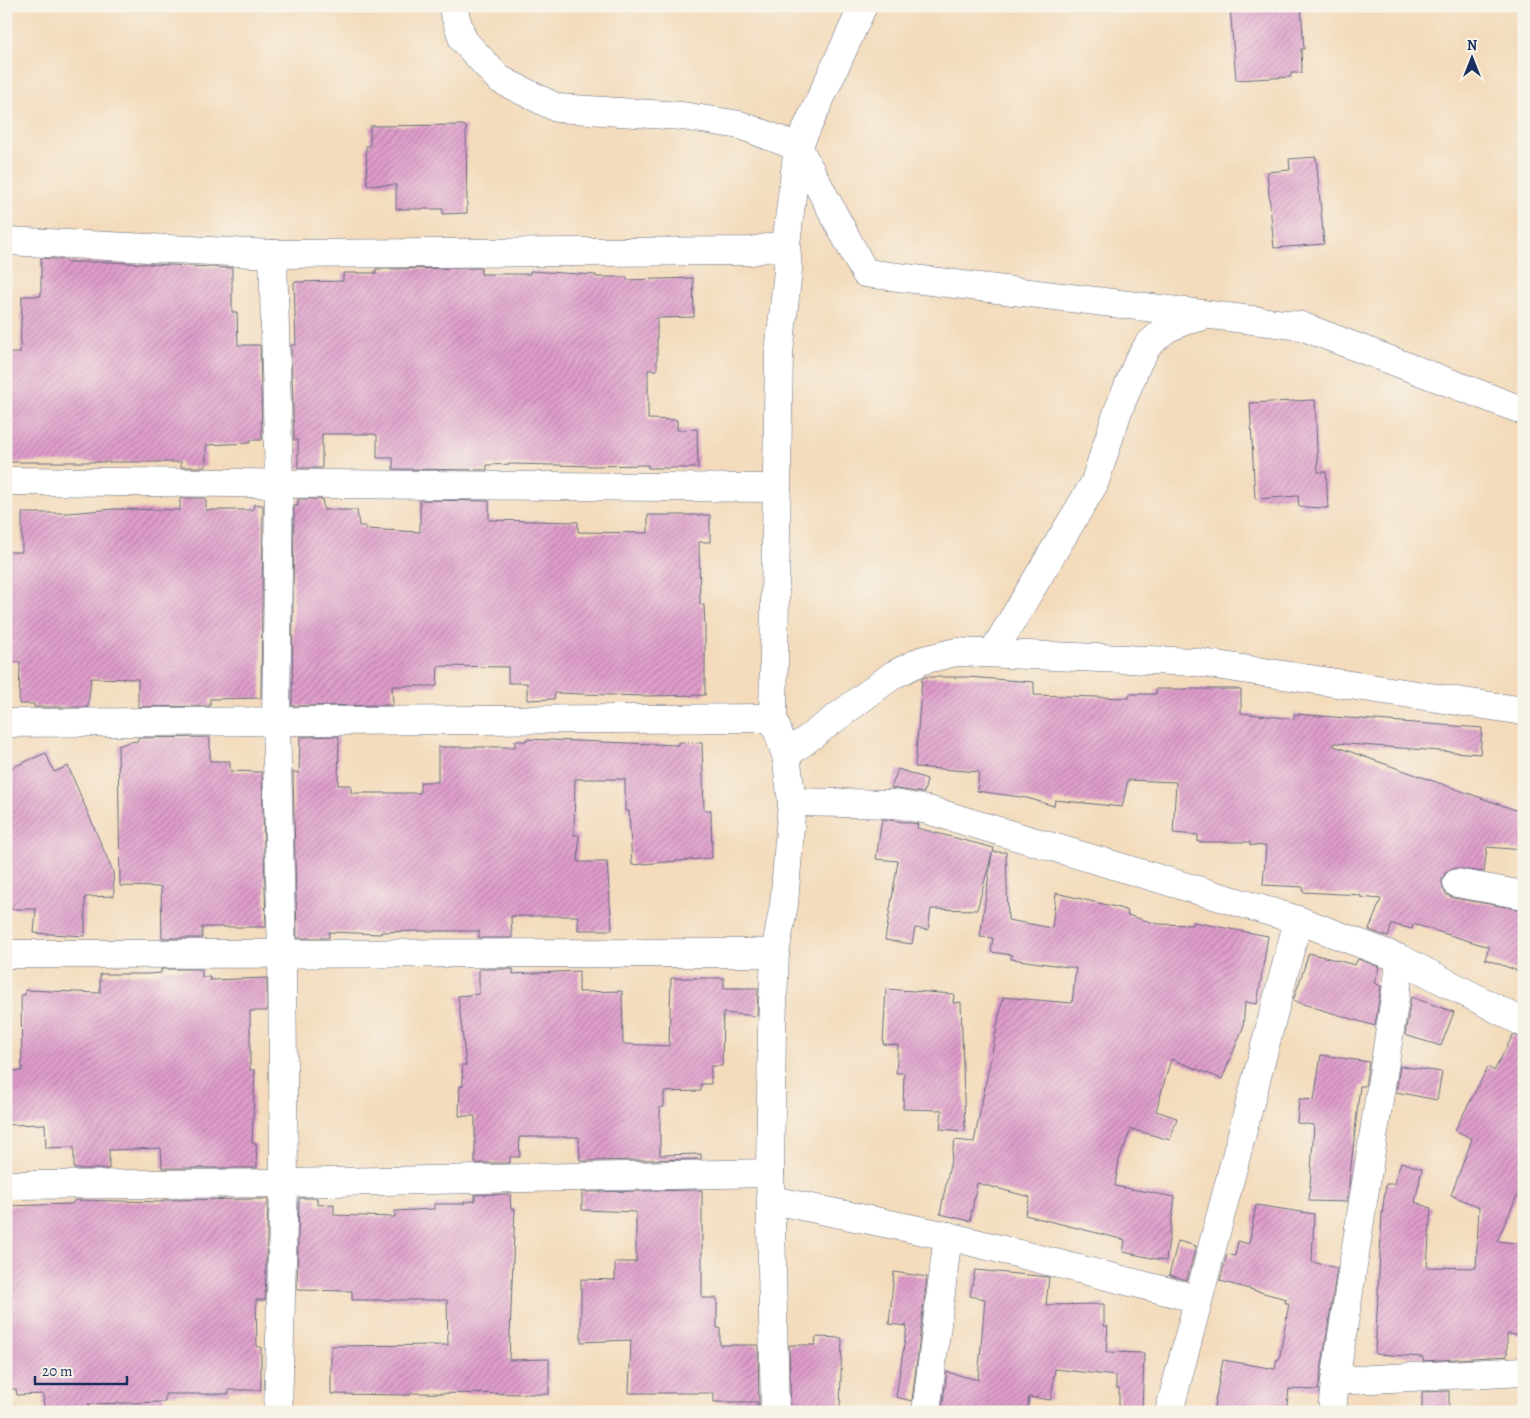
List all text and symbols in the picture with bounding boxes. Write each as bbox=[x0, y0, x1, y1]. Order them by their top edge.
north arrow bbox=[1448, 32, 1498, 82]
text: N bbox=[1467, 36, 1477, 55]
scale bar bbox=[35, 1353, 128, 1385]
text: 20 m bbox=[42, 1361, 73, 1381]

